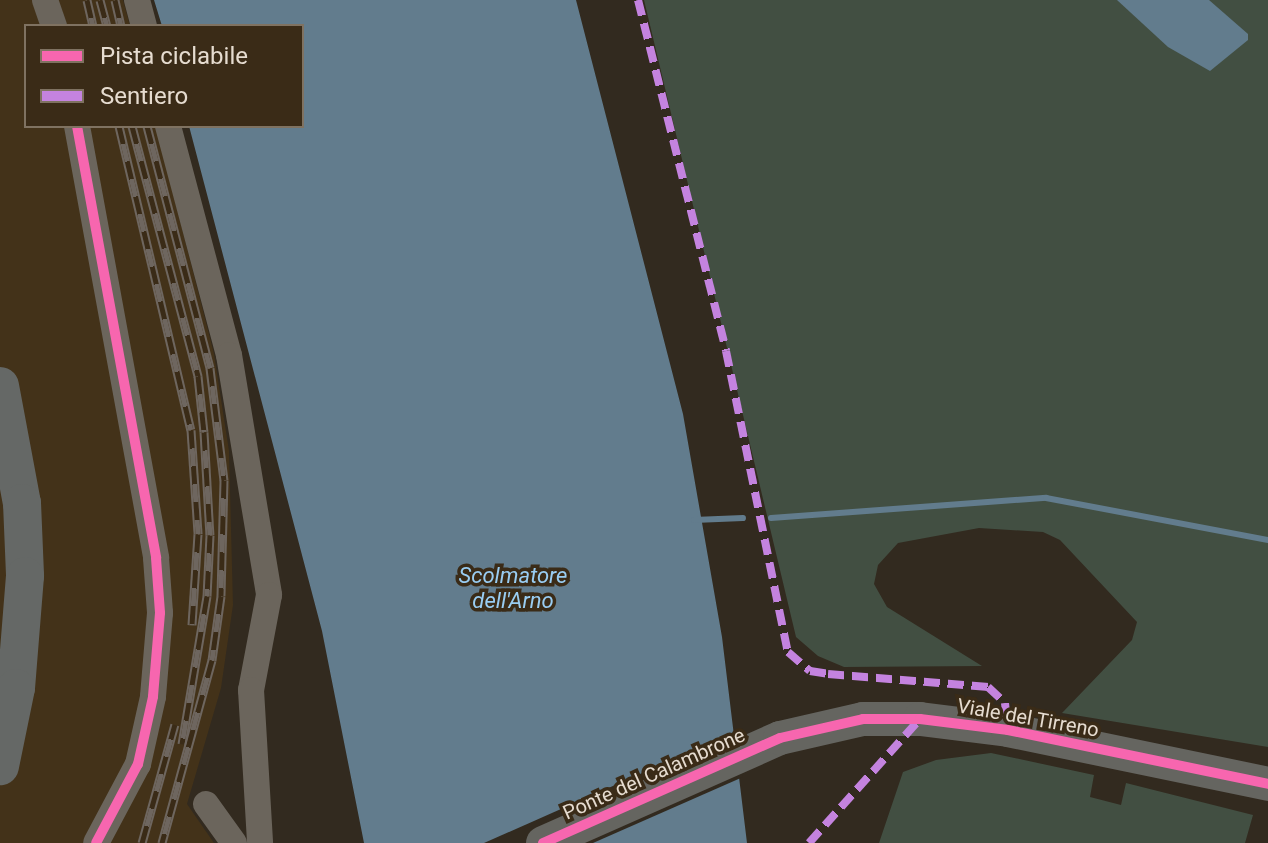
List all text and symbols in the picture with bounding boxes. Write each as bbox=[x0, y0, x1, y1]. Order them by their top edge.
legend bbox=[24, 24, 304, 128]
text: Pista ciclabile bbox=[100, 42, 248, 70]
text: Sentiero bbox=[100, 82, 188, 110]
water label: Scolmatore dell'Arno bbox=[459, 562, 567, 614]
street label: Viale del Tirreno bbox=[955, 694, 1101, 742]
street label: Ponte del Calambrone bbox=[559, 723, 749, 825]

